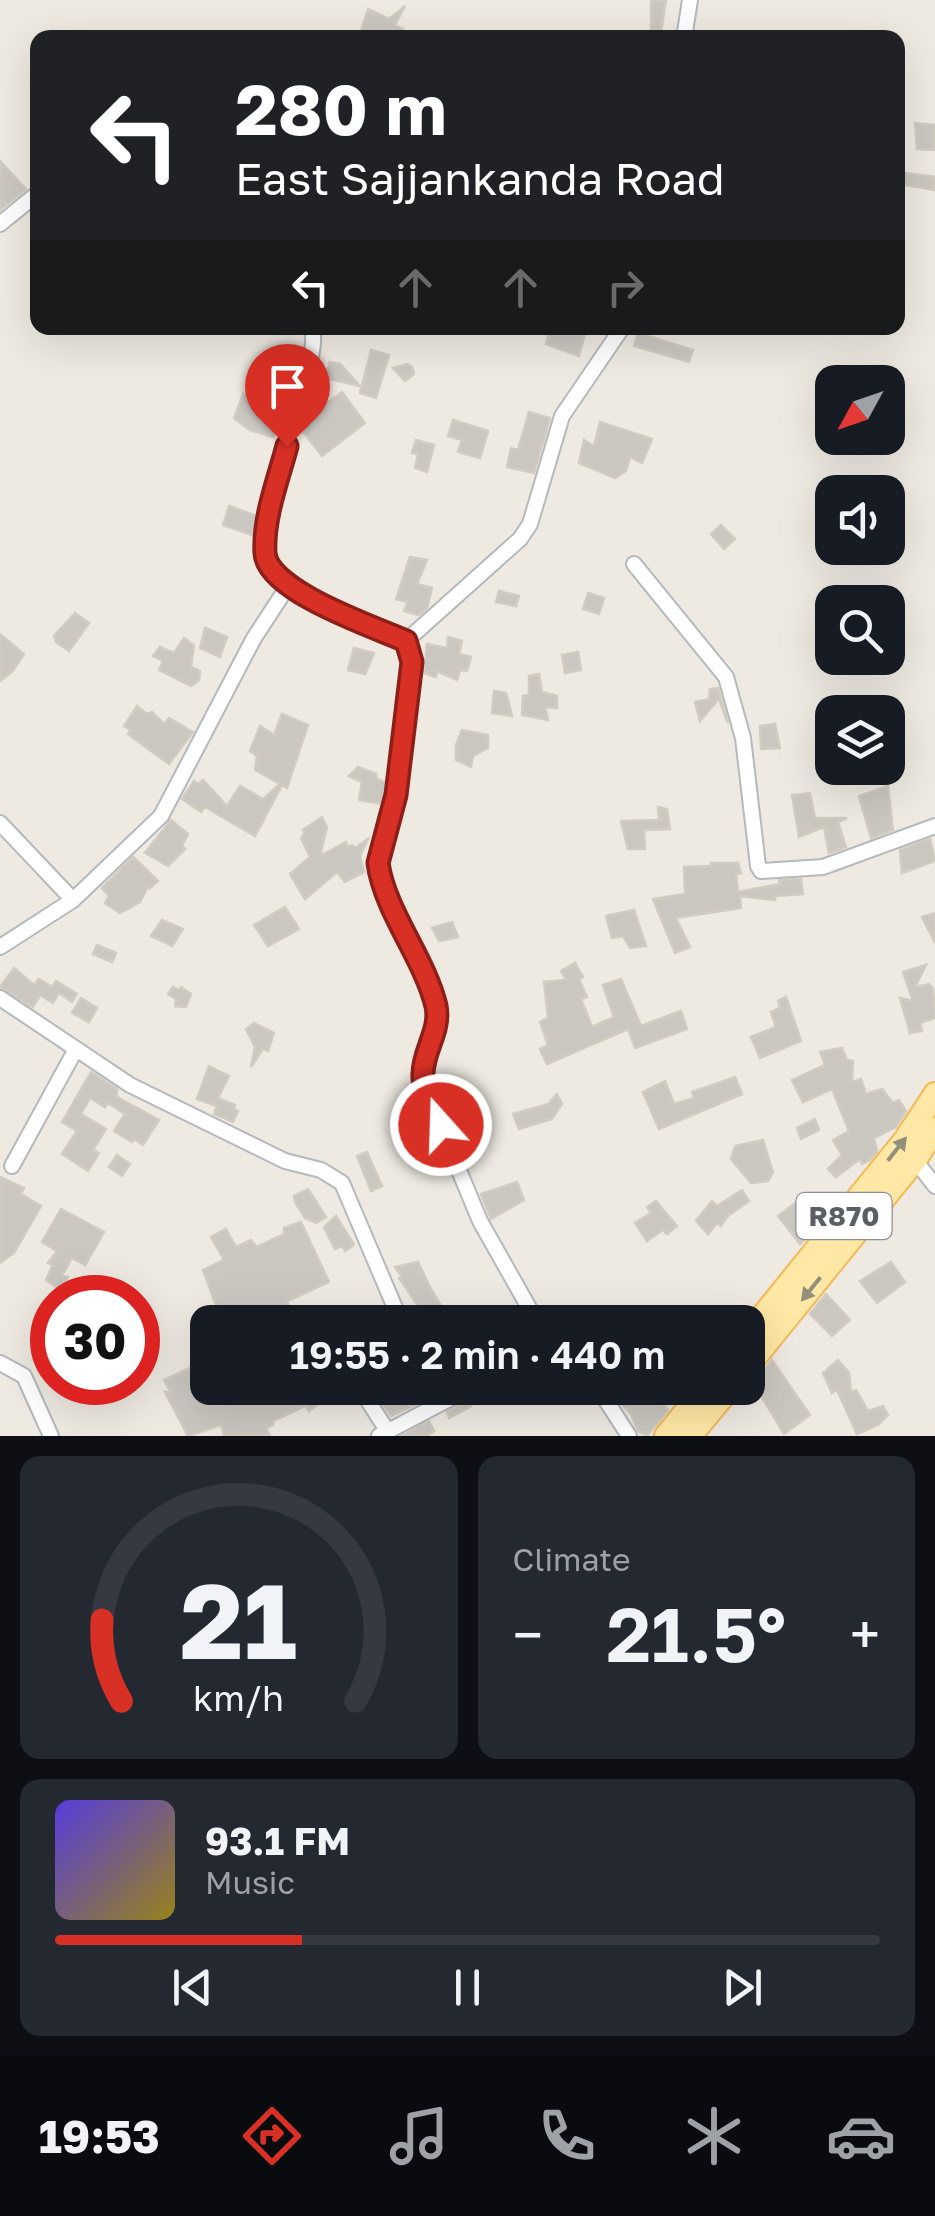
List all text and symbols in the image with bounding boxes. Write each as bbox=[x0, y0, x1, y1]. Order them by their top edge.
text: 280 m bbox=[235, 66, 447, 150]
icon: left bbox=[70, 70, 200, 200]
text: East Sajjankanda Road bbox=[235, 151, 725, 205]
icon: left bbox=[283, 260, 338, 315]
icon: ahead bbox=[388, 260, 443, 315]
icon: ahead bbox=[493, 260, 548, 315]
icon: right bbox=[598, 260, 653, 315]
pin bbox=[245, 344, 330, 447]
icon: arrive bbox=[260, 359, 315, 414]
north arrow bbox=[815, 365, 905, 455]
map controls bbox=[815, 365, 905, 785]
button: sound bbox=[815, 475, 905, 565]
button: search bbox=[815, 585, 905, 675]
button: layers bbox=[815, 695, 905, 785]
position arrow bbox=[389, 1073, 493, 1177]
one-way arrow bbox=[886, 1137, 907, 1162]
road number: R870 bbox=[796, 1193, 892, 1239]
speed limit sign: 30 bbox=[30, 1275, 160, 1405]
one-way arrow bbox=[801, 1276, 822, 1301]
text: 19:55 · 2 min · 440 m bbox=[290, 1332, 665, 1377]
text: Climate bbox=[513, 1540, 631, 1578]
text: 21 bbox=[180, 1557, 297, 1682]
text: 21.5° bbox=[606, 1588, 786, 1679]
text: − bbox=[513, 1601, 543, 1667]
text: + bbox=[850, 1601, 880, 1667]
text: km/h bbox=[193, 1676, 284, 1719]
text: 93.1 FM bbox=[205, 1818, 350, 1863]
text: Music bbox=[205, 1863, 295, 1901]
icon: previous bbox=[165, 1960, 220, 2015]
icon: pause bbox=[440, 1960, 495, 2015]
icon: next bbox=[715, 1960, 770, 2015]
icon: directions bbox=[237, 2101, 307, 2171]
icon: music bbox=[384, 2101, 454, 2171]
icon: phone bbox=[532, 2101, 602, 2171]
icon: climate bbox=[679, 2101, 749, 2171]
icon: car bbox=[826, 2101, 896, 2171]
text: 19:53 bbox=[39, 2109, 160, 2163]

